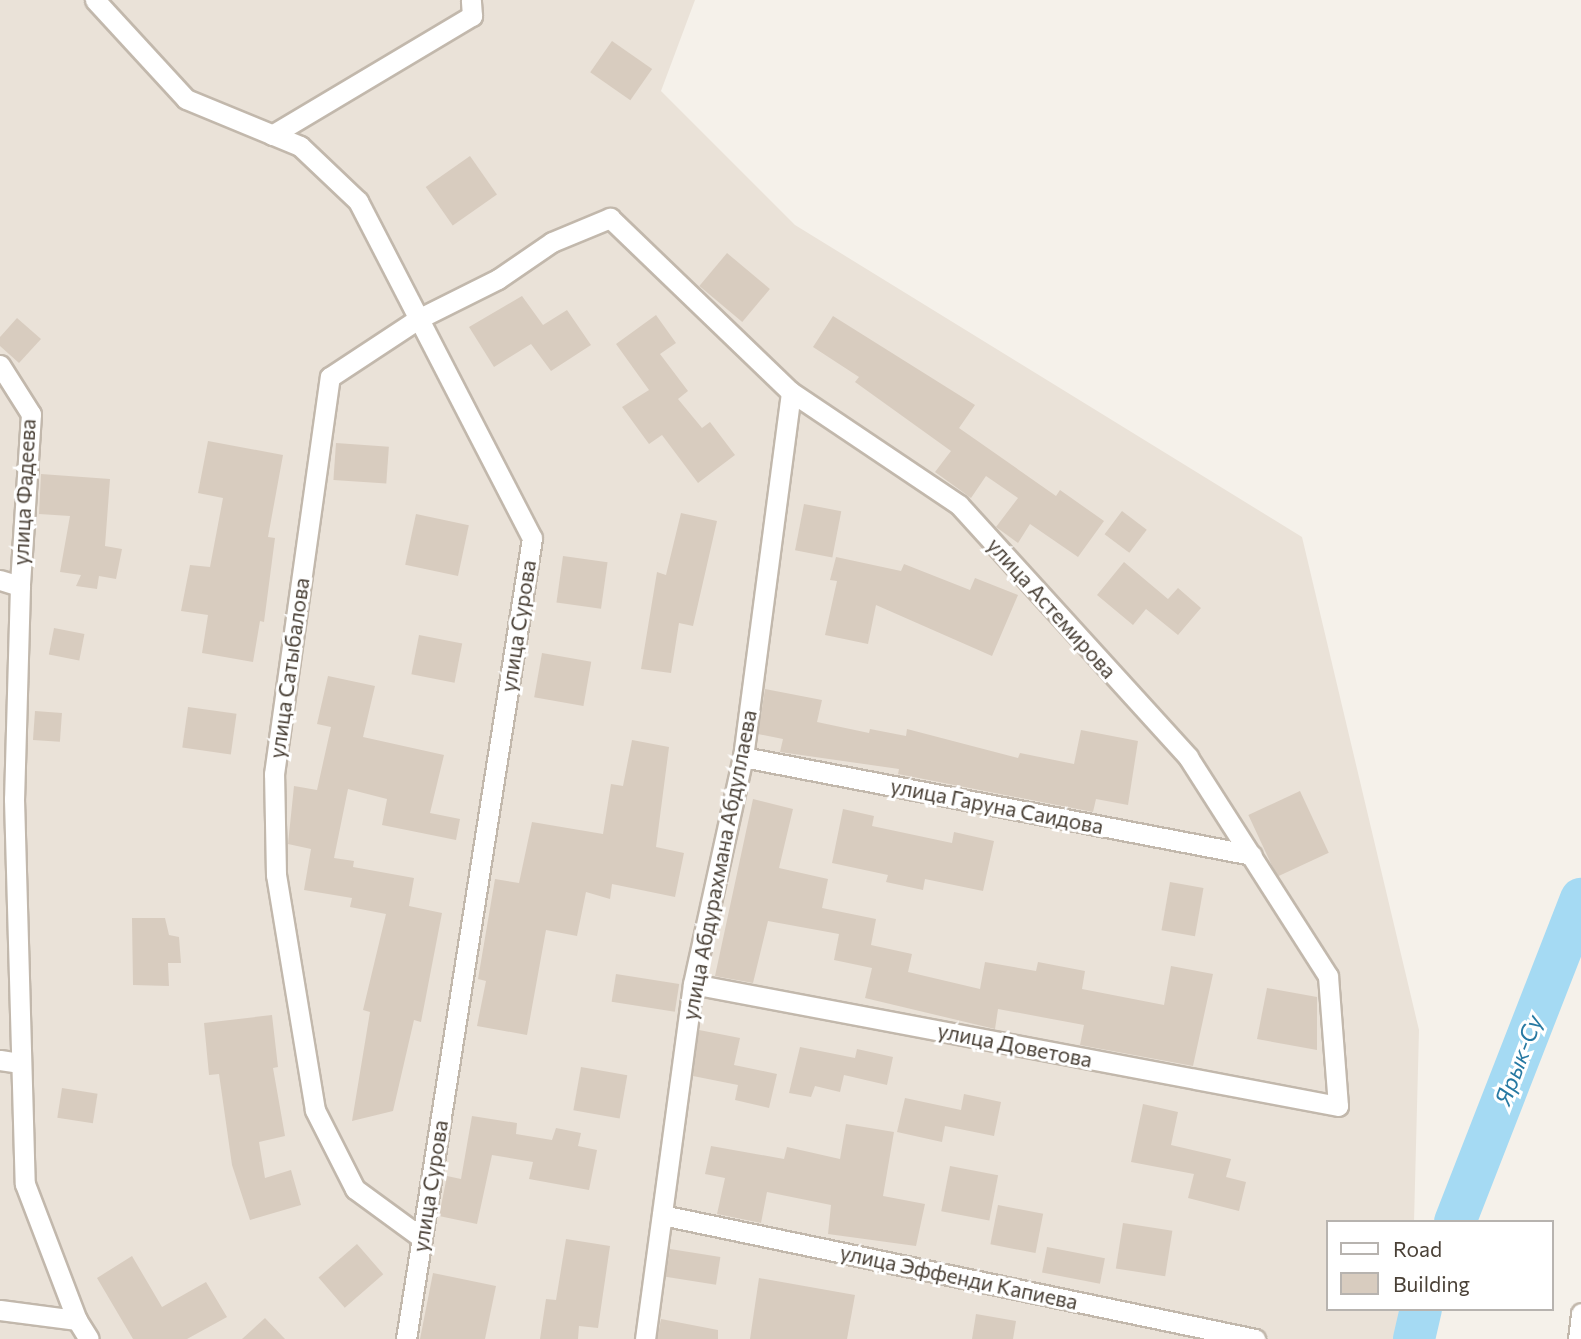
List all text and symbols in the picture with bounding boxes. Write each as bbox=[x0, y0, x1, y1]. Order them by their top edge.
street label: улица Фадеева bbox=[8, 418, 40, 566]
street label: улица Астемирова bbox=[982, 532, 1122, 684]
street label: улица Сурова bbox=[495, 558, 541, 694]
street label: улица Сатыбалова bbox=[264, 576, 314, 760]
street label: улица Абдурахмана Абдуллаева bbox=[677, 708, 761, 1022]
street label: улица Гаруна Саидова bbox=[888, 773, 1106, 839]
water label: Ярык-Су bbox=[1488, 1011, 1548, 1109]
street label: улица Доветова bbox=[936, 1018, 1094, 1072]
street label: улица Сурова bbox=[407, 1118, 453, 1254]
legend bbox=[1326, 1220, 1553, 1311]
text: Road bbox=[1393, 1236, 1442, 1261]
street label: улица Эффенди Капиева bbox=[838, 1239, 1080, 1315]
text: Building bbox=[1393, 1271, 1470, 1296]

